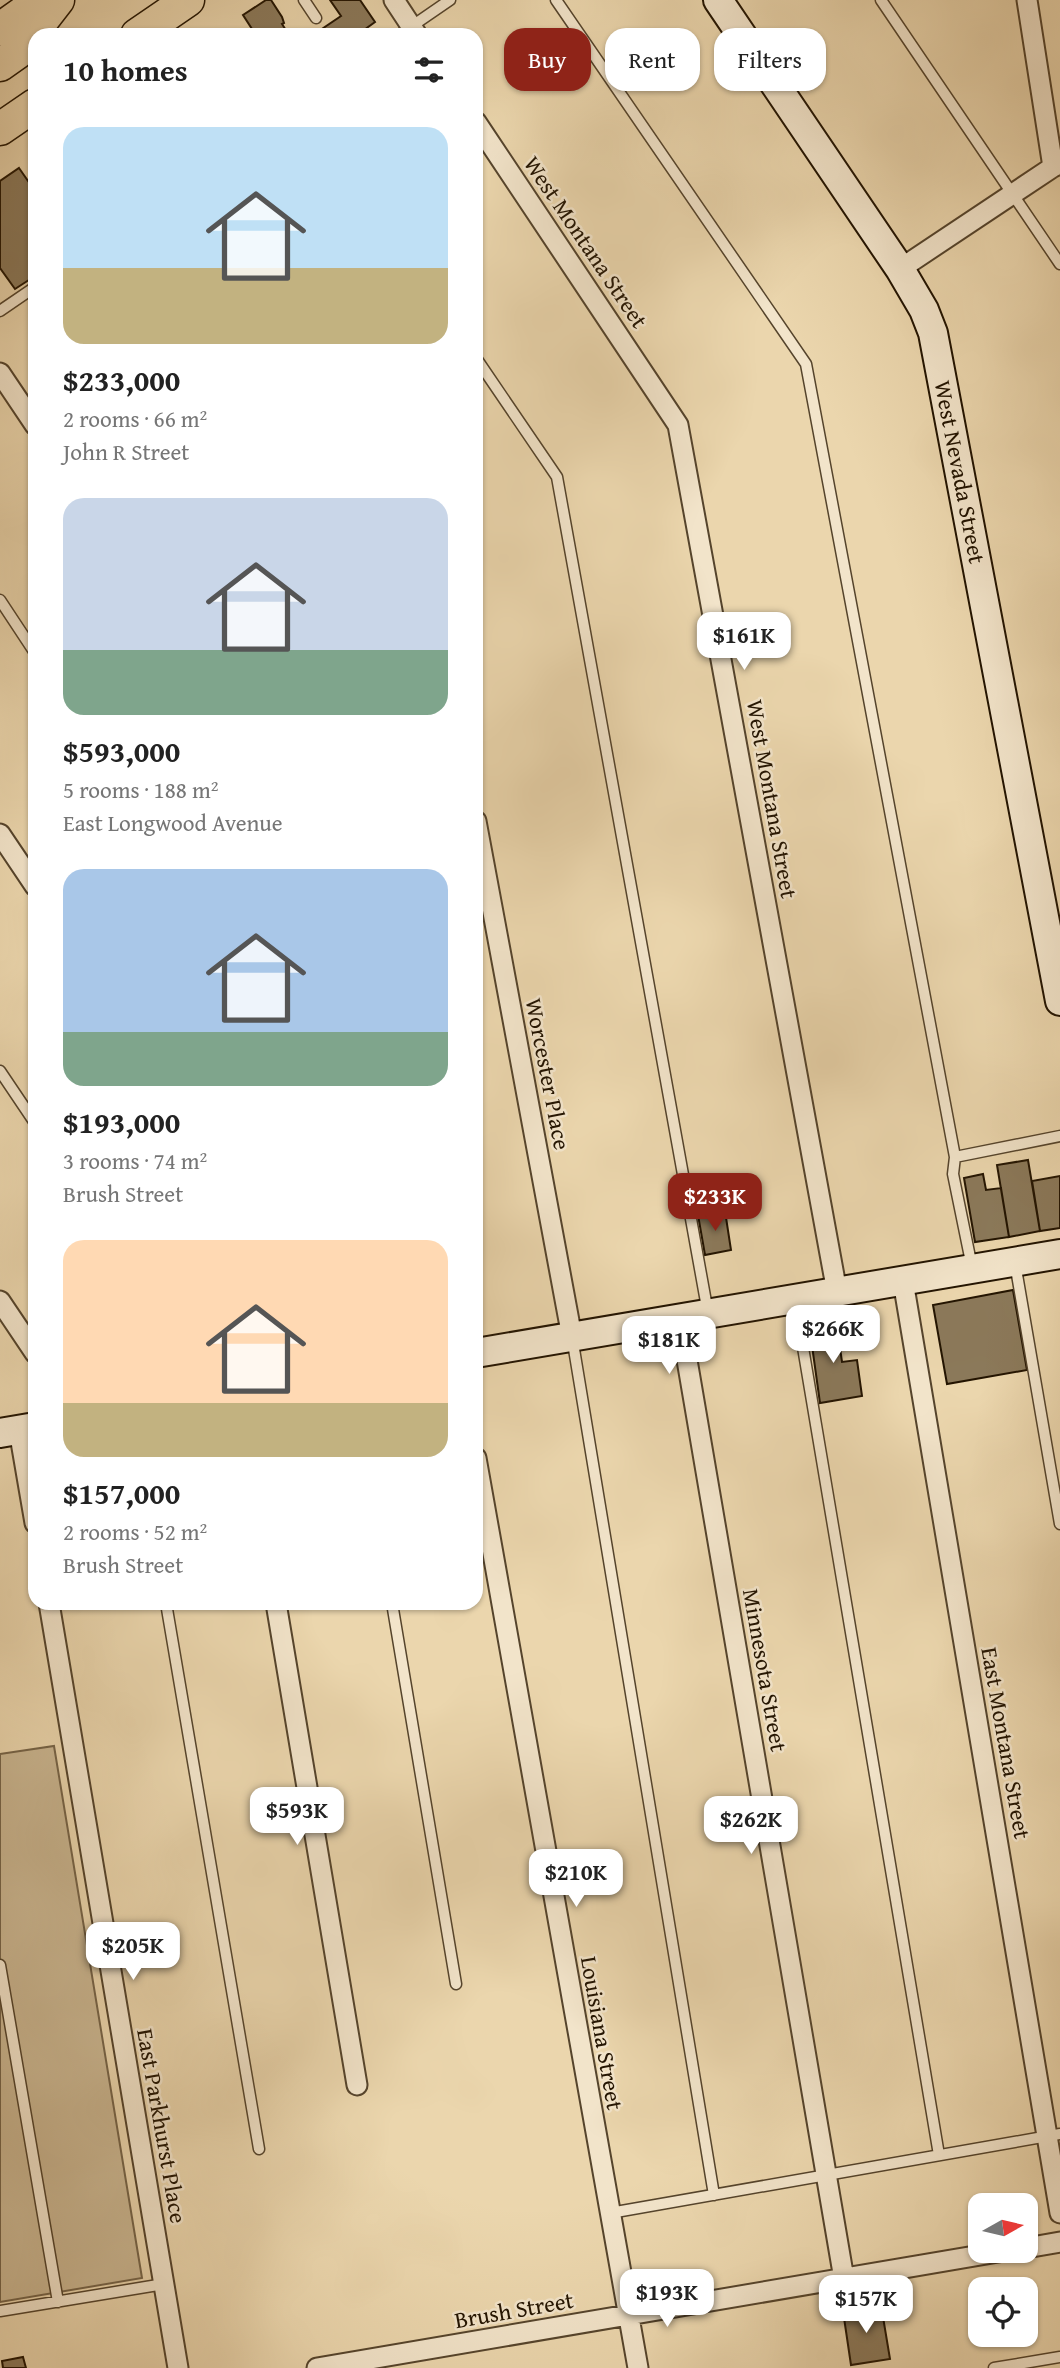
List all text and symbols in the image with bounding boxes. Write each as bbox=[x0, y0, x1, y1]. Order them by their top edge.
chip: Buy bbox=[504, 28, 591, 91]
chip: Rent bbox=[605, 28, 700, 91]
chip: Filters bbox=[714, 28, 826, 91]
text: 10 homes bbox=[63, 48, 188, 92]
icon: filters bbox=[410, 51, 448, 89]
street label: West Montana Street bbox=[516, 149, 656, 334]
icon: home bbox=[193, 173, 319, 299]
text: $233,000 bbox=[63, 358, 180, 402]
street label: West Nevada Street bbox=[927, 378, 994, 566]
text: 2 rooms · 66 m² bbox=[63, 402, 207, 435]
text: John R Street bbox=[63, 435, 189, 468]
icon: home bbox=[193, 544, 319, 670]
pin: $161K bbox=[695, 612, 793, 672]
text: $161K bbox=[713, 618, 775, 651]
street label: West Montana Street bbox=[739, 697, 806, 901]
text: $593,000 bbox=[63, 729, 180, 773]
text: 5 rooms · 188 m² bbox=[63, 773, 218, 806]
text: East Longwood Avenue bbox=[63, 806, 283, 839]
icon: home bbox=[193, 915, 319, 1041]
street label: Worcester Place bbox=[518, 995, 579, 1153]
text: $193,000 bbox=[63, 1100, 180, 1144]
text: 3 rooms · 74 m² bbox=[63, 1144, 207, 1177]
pin: $233K bbox=[666, 1174, 764, 1233]
text: Brush Street bbox=[63, 1177, 183, 1210]
text: $233K bbox=[684, 1179, 746, 1212]
icon: home bbox=[193, 1286, 319, 1412]
pin: $266K bbox=[784, 1306, 882, 1365]
text: $266K bbox=[802, 1311, 864, 1344]
pin: $181K bbox=[620, 1316, 718, 1376]
text: $181K bbox=[638, 1322, 700, 1355]
text: $157,000 bbox=[63, 1471, 180, 1515]
text: 2 rooms · 52 m² bbox=[63, 1515, 207, 1548]
text: Brush Street bbox=[63, 1548, 183, 1581]
street label: Minnesota Street bbox=[735, 1586, 796, 1754]
street label: East Montana Street bbox=[973, 1644, 1040, 1841]
pin: $593K bbox=[248, 1787, 346, 1847]
text: $593K bbox=[266, 1793, 328, 1826]
pin: $262K bbox=[702, 1797, 800, 1856]
text: $262K bbox=[720, 1802, 782, 1835]
pin: $210K bbox=[527, 1850, 625, 1909]
text: $210K bbox=[545, 1855, 607, 1888]
pin: $205K bbox=[84, 1923, 182, 1982]
text: $205K bbox=[102, 1928, 164, 1961]
street label: Louisiana Street bbox=[573, 1954, 632, 2112]
street label: East Parkhurst Place bbox=[129, 2026, 196, 2226]
north arrow bbox=[968, 2193, 1038, 2263]
map controls bbox=[968, 2193, 1038, 2347]
pin: $193K bbox=[618, 2270, 716, 2329]
text: $193K bbox=[636, 2275, 698, 2308]
pin: $157K bbox=[817, 2276, 915, 2335]
button: locate bbox=[968, 2277, 1038, 2347]
text: $157K bbox=[835, 2281, 897, 2314]
street label: Brush Street bbox=[452, 2283, 576, 2336]

